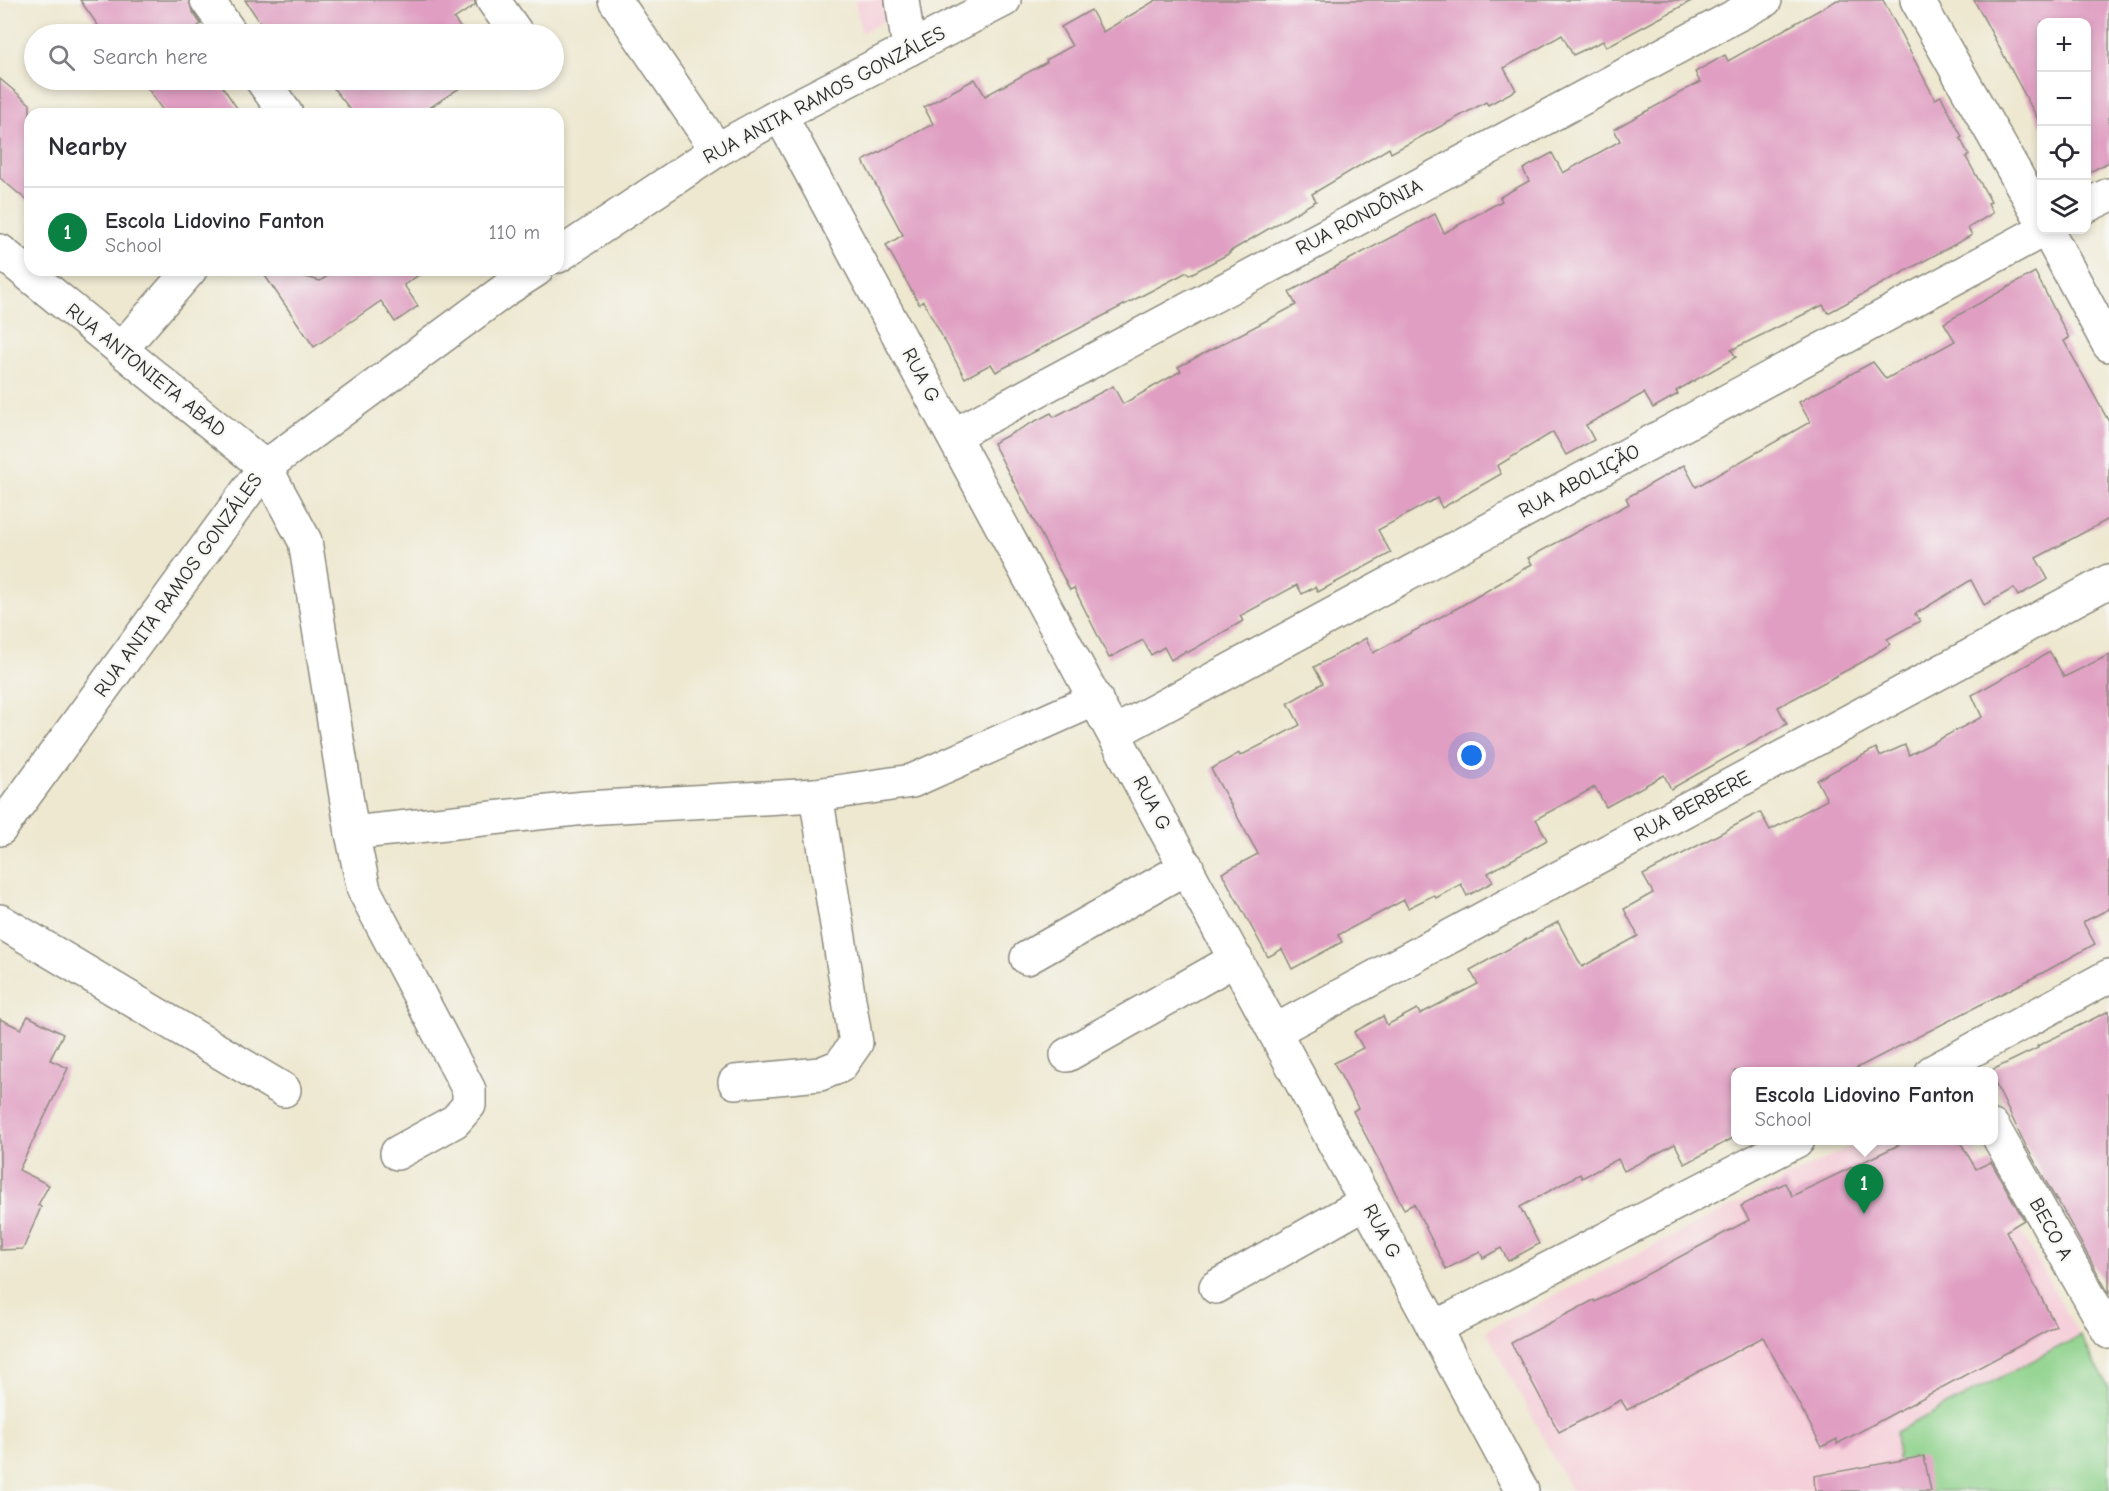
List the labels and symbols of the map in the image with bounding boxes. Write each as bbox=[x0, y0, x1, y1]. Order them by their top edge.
street label: RUA ANITA RAMOS GONZÁLES bbox=[699, 20, 949, 169]
street label: RUA RONDÔNIA bbox=[1291, 173, 1426, 260]
street label: RUA ANTONIETA ABAD bbox=[61, 298, 231, 442]
street label: RUA G bbox=[897, 344, 945, 406]
street label: RUA ABOLIÇÃO bbox=[1514, 439, 1644, 523]
street label: RUA ANITA RAMOS GONZÁLES bbox=[88, 468, 267, 701]
your location bbox=[1457, 741, 1486, 770]
street label: RUA BERBERE bbox=[1630, 766, 1754, 846]
street label: RUA G bbox=[1128, 772, 1176, 834]
pin: 1 bbox=[1844, 1164, 1884, 1214]
street label: BECO A bbox=[2025, 1194, 2078, 1265]
street label: RUA G bbox=[1358, 1200, 1406, 1262]

